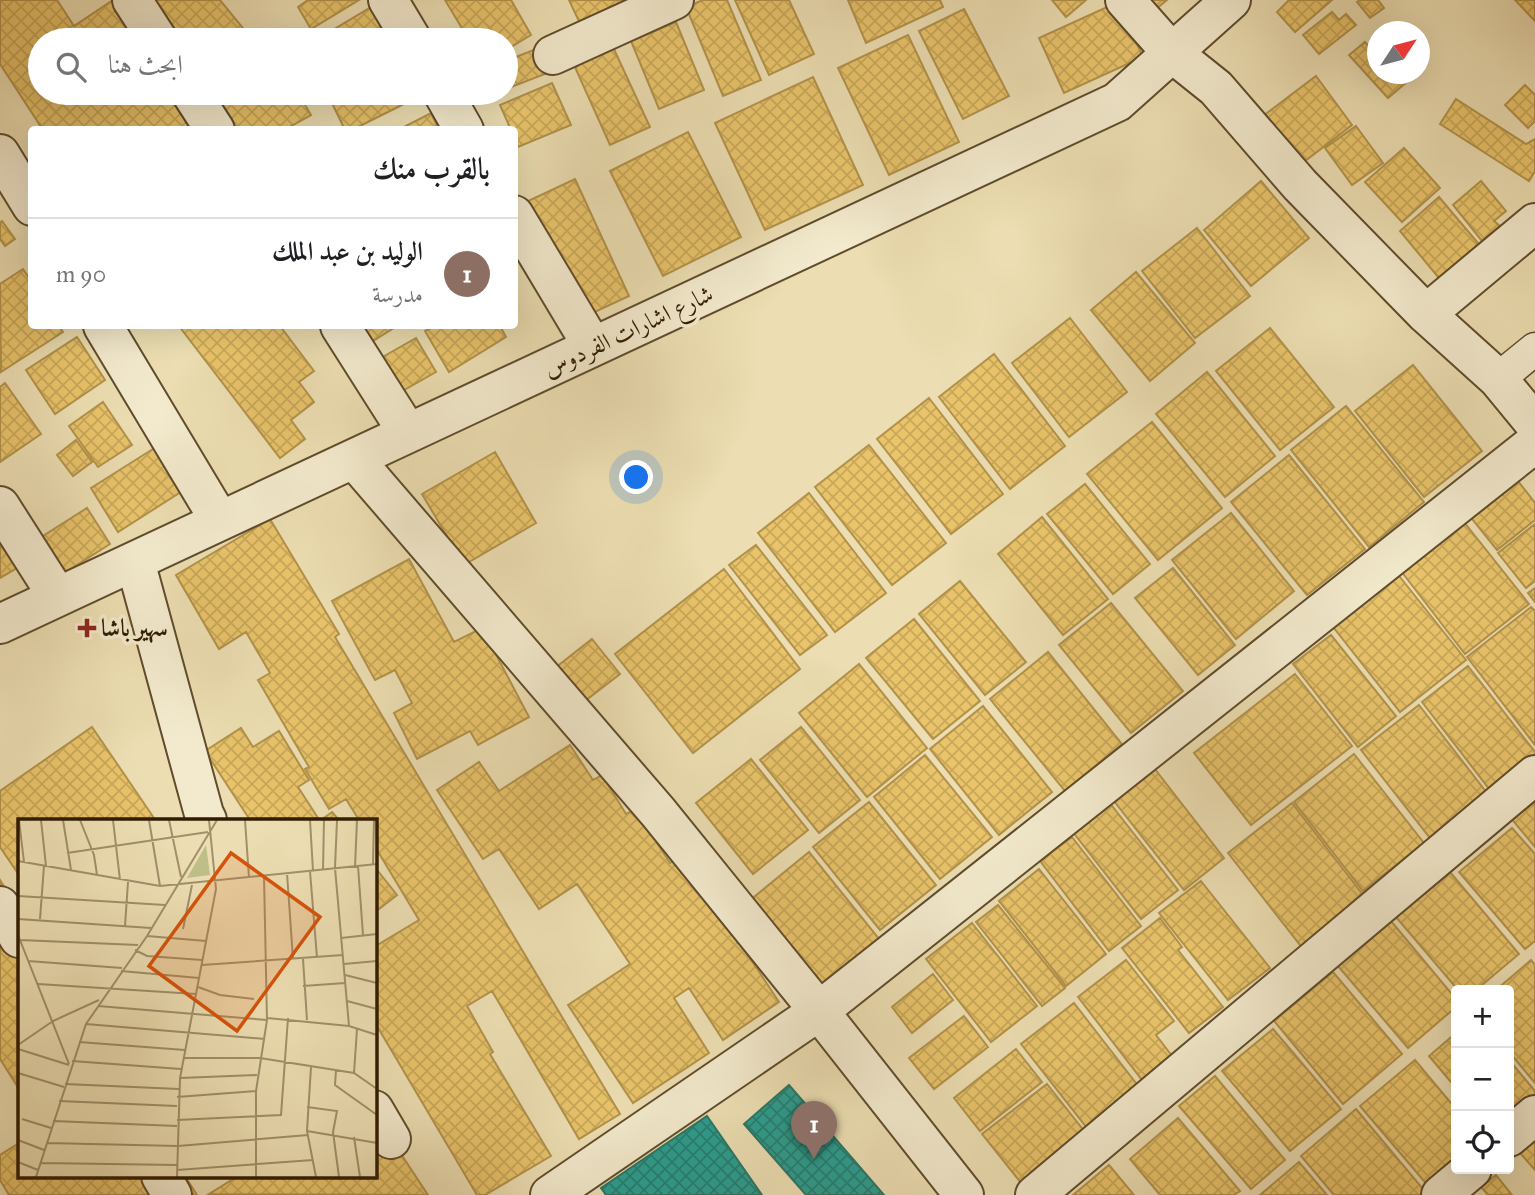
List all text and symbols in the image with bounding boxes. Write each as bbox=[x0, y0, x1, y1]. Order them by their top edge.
north arrow bbox=[1367, 21, 1430, 84]
search box bbox=[28, 28, 518, 105]
icon: search bbox=[52, 48, 90, 86]
text: ابحث هنا bbox=[108, 48, 183, 80]
text: بالقرب منك bbox=[373, 151, 490, 187]
text: الوليد بن عبد الملك bbox=[272, 235, 423, 267]
text: 90 m bbox=[56, 260, 106, 288]
text: 1 bbox=[462, 260, 472, 288]
street label: شارع اشارات الفردوس bbox=[538, 278, 720, 388]
text: مدرسة bbox=[372, 280, 423, 308]
your location bbox=[619, 460, 653, 494]
place label: سهير باشا bbox=[101, 613, 168, 644]
marker: سهير باشا bbox=[79, 620, 95, 636]
inset map bbox=[18, 819, 376, 1178]
map controls bbox=[1451, 985, 1514, 1174]
button: + bbox=[1451, 985, 1514, 1048]
button: − bbox=[1451, 1048, 1514, 1111]
pin: 1 bbox=[791, 1101, 837, 1159]
button: locate bbox=[1451, 1111, 1514, 1174]

